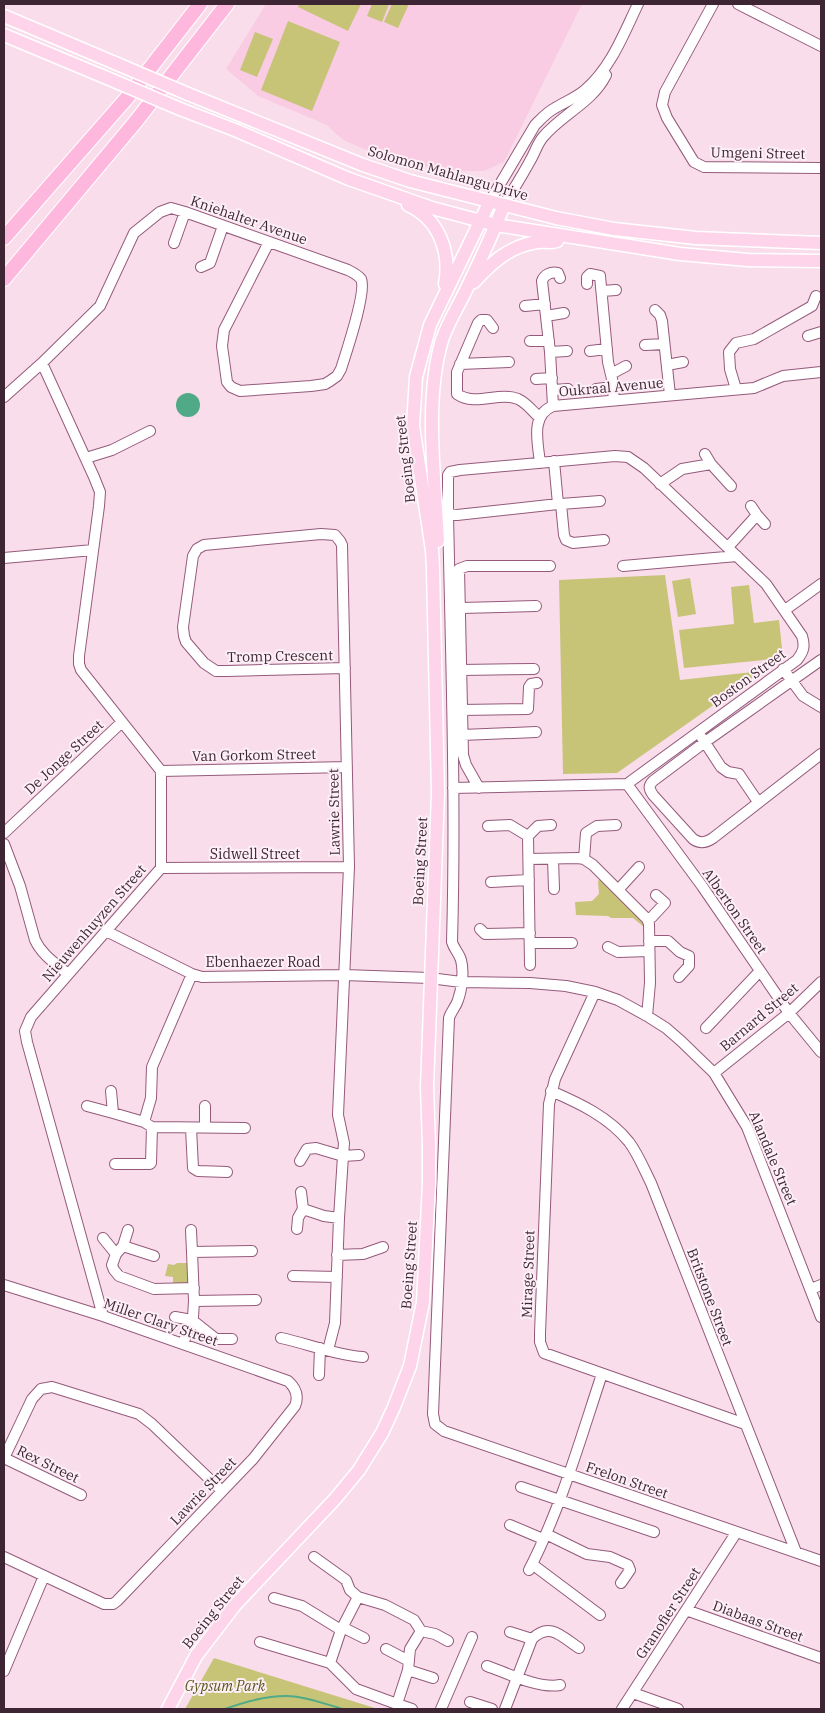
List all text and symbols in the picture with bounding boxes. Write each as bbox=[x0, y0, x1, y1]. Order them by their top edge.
street label: Solomon Mahlangu Drive bbox=[366, 141, 530, 205]
street label: Umgeni Street bbox=[711, 143, 806, 163]
street label: Kniehalter Avenue bbox=[188, 192, 310, 248]
street label: Oukraal Avenue bbox=[558, 373, 664, 401]
street label: Boeing Street bbox=[391, 414, 419, 504]
street label: Boston Street bbox=[707, 645, 789, 711]
street label: Tromp Crescent bbox=[227, 646, 333, 666]
street label: De Jonge Street bbox=[21, 716, 107, 798]
street label: Van Gorkom Street bbox=[192, 745, 316, 765]
street label: Lawrie Street bbox=[324, 768, 344, 856]
street label: Boeing Street bbox=[409, 816, 431, 906]
street label: Sidwell Street bbox=[210, 845, 300, 863]
street label: Nieuwenhuyzen Street bbox=[38, 861, 150, 985]
street label: Alberton Street bbox=[699, 865, 771, 957]
street label: Ebenhaezer Road bbox=[205, 953, 321, 971]
street label: Barnard Street bbox=[716, 979, 802, 1055]
street label: Alandale Street bbox=[745, 1108, 801, 1208]
street label: Boeing Street bbox=[397, 1220, 421, 1310]
street label: Mirage Street bbox=[517, 1230, 539, 1318]
street label: Britstone Street bbox=[683, 1245, 737, 1349]
street label: Miller Clary Street bbox=[102, 1294, 221, 1350]
street label: Rex Street bbox=[14, 1441, 82, 1487]
street label: Lawrie Street bbox=[166, 1453, 240, 1529]
street label: Frelon Street bbox=[584, 1458, 671, 1502]
street label: Granofier Street bbox=[632, 1564, 704, 1662]
street label: Boeing Street bbox=[178, 1572, 248, 1652]
street label: Diabaas Street bbox=[710, 1596, 806, 1646]
park label: Gypsum Park bbox=[185, 1677, 266, 1695]

